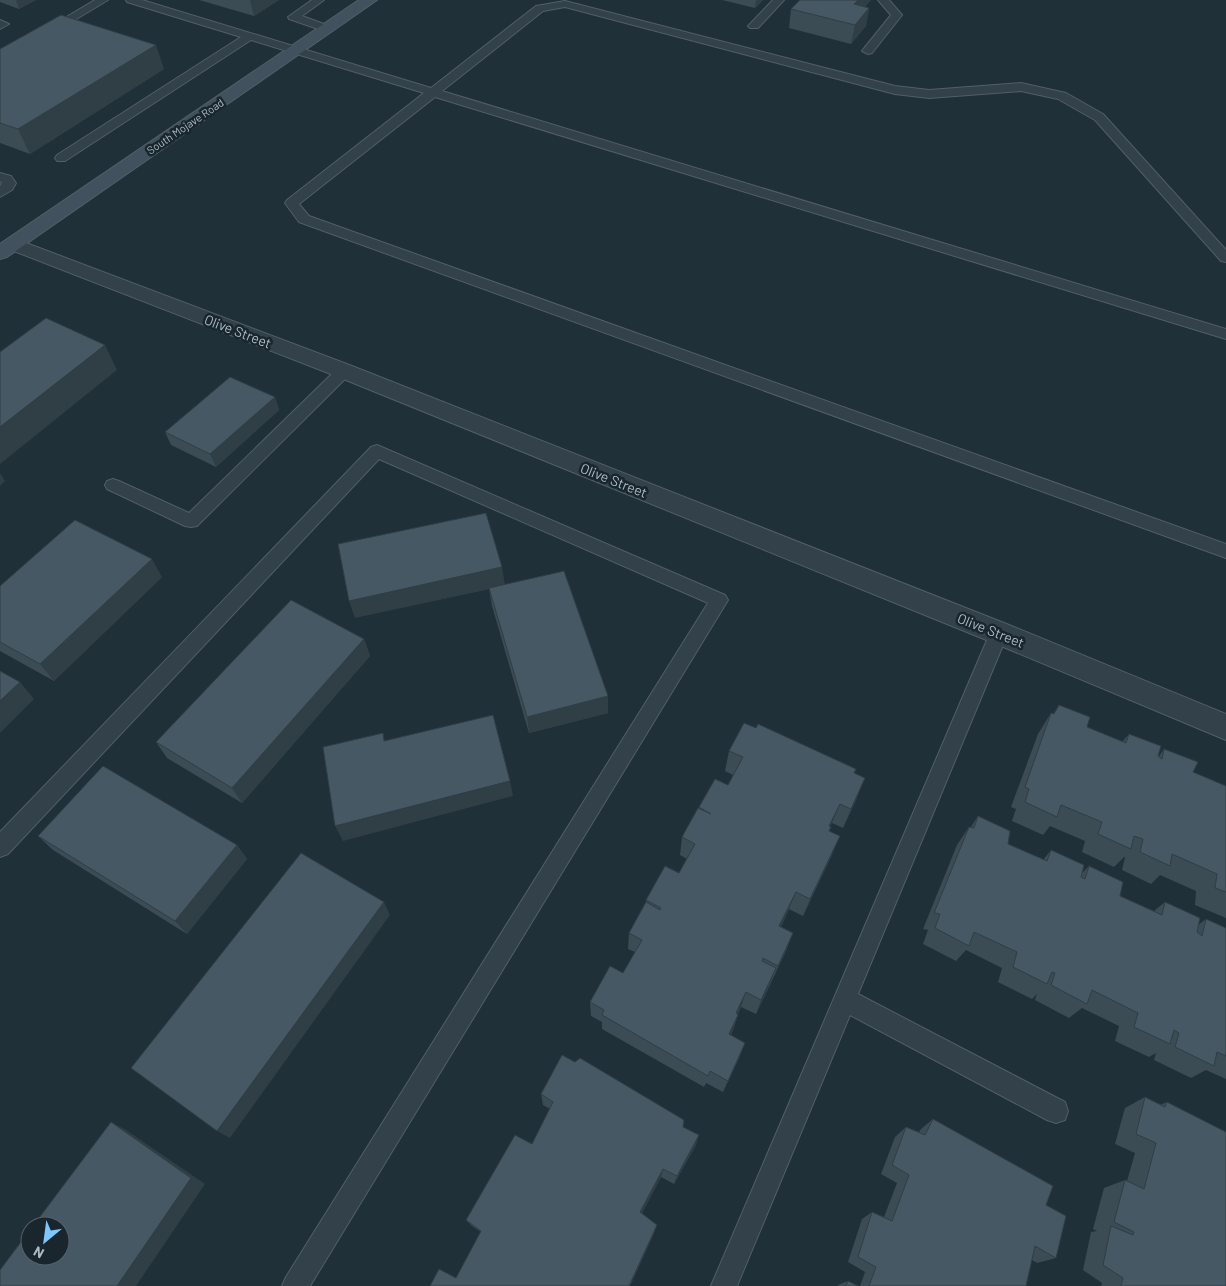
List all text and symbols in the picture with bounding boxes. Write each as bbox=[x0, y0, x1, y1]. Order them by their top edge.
street label: South Mojave Road bbox=[144, 95, 226, 157]
street label: Olive Street bbox=[202, 310, 274, 352]
street label: Olive Street bbox=[578, 459, 650, 501]
street label: Olive Street bbox=[955, 609, 1027, 651]
north arrow bbox=[20, 1216, 70, 1266]
text: N bbox=[30, 1243, 47, 1262]

